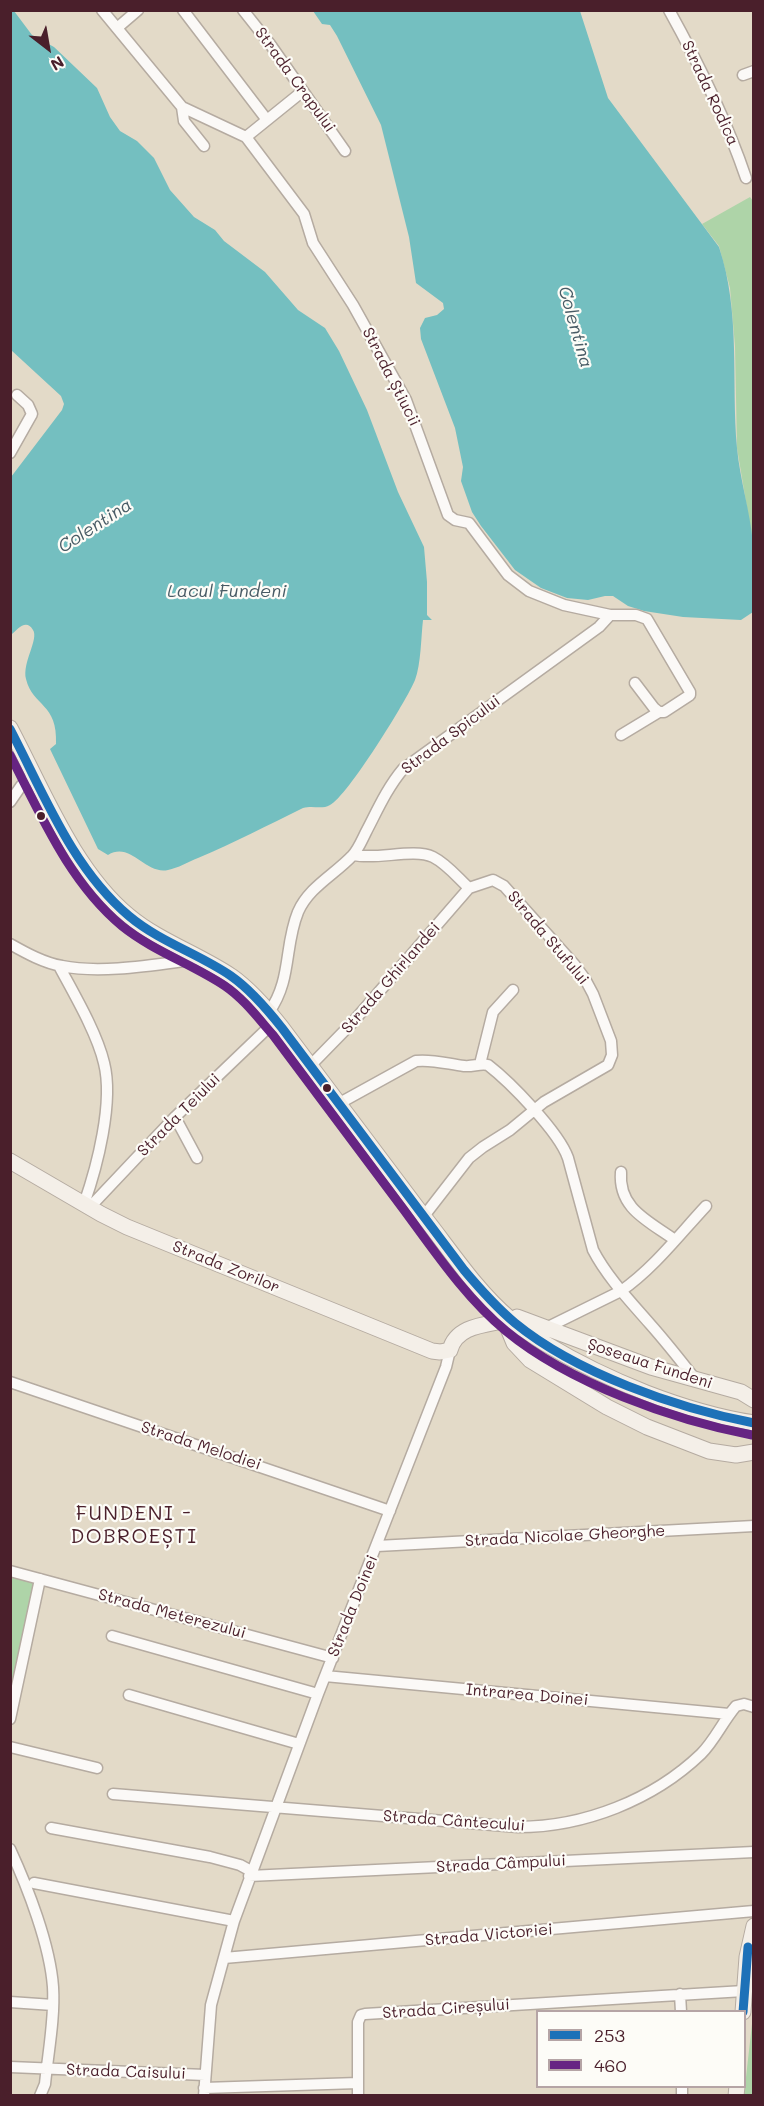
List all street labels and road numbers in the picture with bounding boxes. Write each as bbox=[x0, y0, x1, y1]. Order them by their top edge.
street label: Strada Crapului bbox=[250, 24, 340, 136]
street label: Strada Rodica bbox=[677, 38, 743, 148]
street label: Strada Știucii bbox=[358, 324, 424, 430]
street label: Strada Spicului bbox=[398, 692, 504, 778]
street label: Strada Stufului bbox=[503, 887, 593, 989]
street label: Strada Ghirlandei bbox=[338, 919, 444, 1037]
street label: Strada Teiului bbox=[134, 1070, 224, 1160]
street label: Strada Zorilor bbox=[170, 1237, 282, 1297]
street label: Șoseaua Fundeni bbox=[585, 1335, 715, 1393]
street label: Strada Melodiei bbox=[138, 1418, 264, 1474]
street label: Strada Nicolae Gheorghe bbox=[464, 1521, 666, 1551]
street label: Strada Doinei bbox=[324, 1552, 382, 1660]
street label: Strada Meterezului bbox=[96, 1585, 248, 1643]
street label: Intrarea Doinei bbox=[465, 1680, 589, 1710]
street label: Strada Cântecului bbox=[382, 1806, 526, 1836]
street label: Strada Câmpului bbox=[436, 1851, 566, 1877]
street label: Strada Victoriei bbox=[424, 1920, 554, 1950]
street label: Strada Cireșului bbox=[382, 1995, 510, 2023]
street label: Strada Caisului bbox=[66, 2060, 186, 2084]

